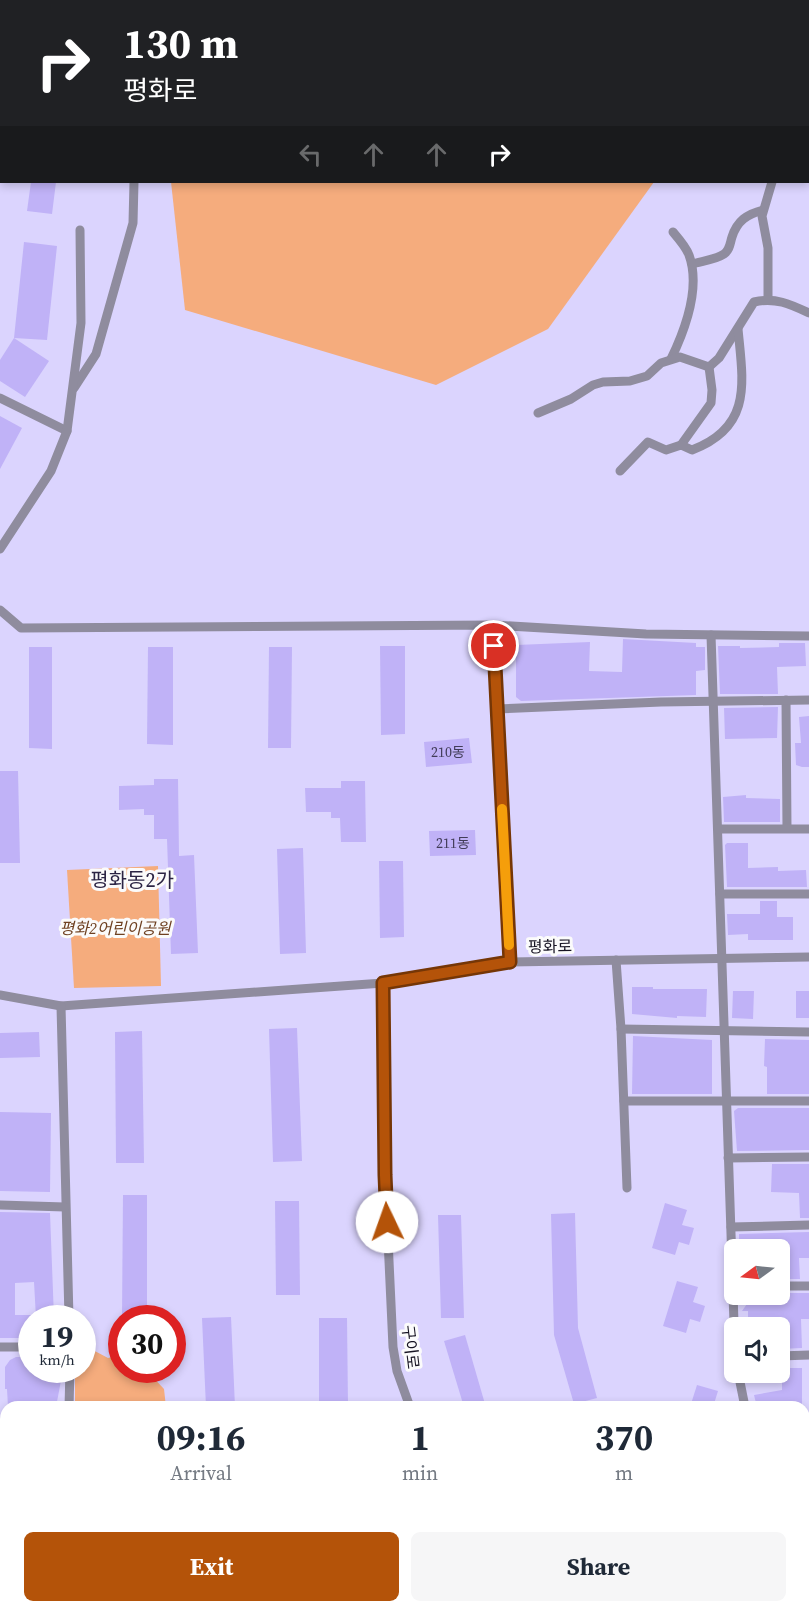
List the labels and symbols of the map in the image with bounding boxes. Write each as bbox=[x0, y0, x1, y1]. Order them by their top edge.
pin bbox=[468, 620, 519, 671]
house number: 210동 bbox=[431, 742, 465, 762]
house number: 211동 bbox=[436, 833, 470, 853]
district label: 평화동2가 bbox=[90, 866, 174, 894]
park label: 평화2어린이공원 bbox=[59, 917, 172, 939]
street label: 평화로 bbox=[528, 935, 573, 957]
position arrow bbox=[355, 1190, 419, 1254]
north arrow bbox=[724, 1239, 790, 1305]
speed limit sign: 30 bbox=[108, 1305, 186, 1383]
street label: 구이로 bbox=[397, 1324, 425, 1371]

